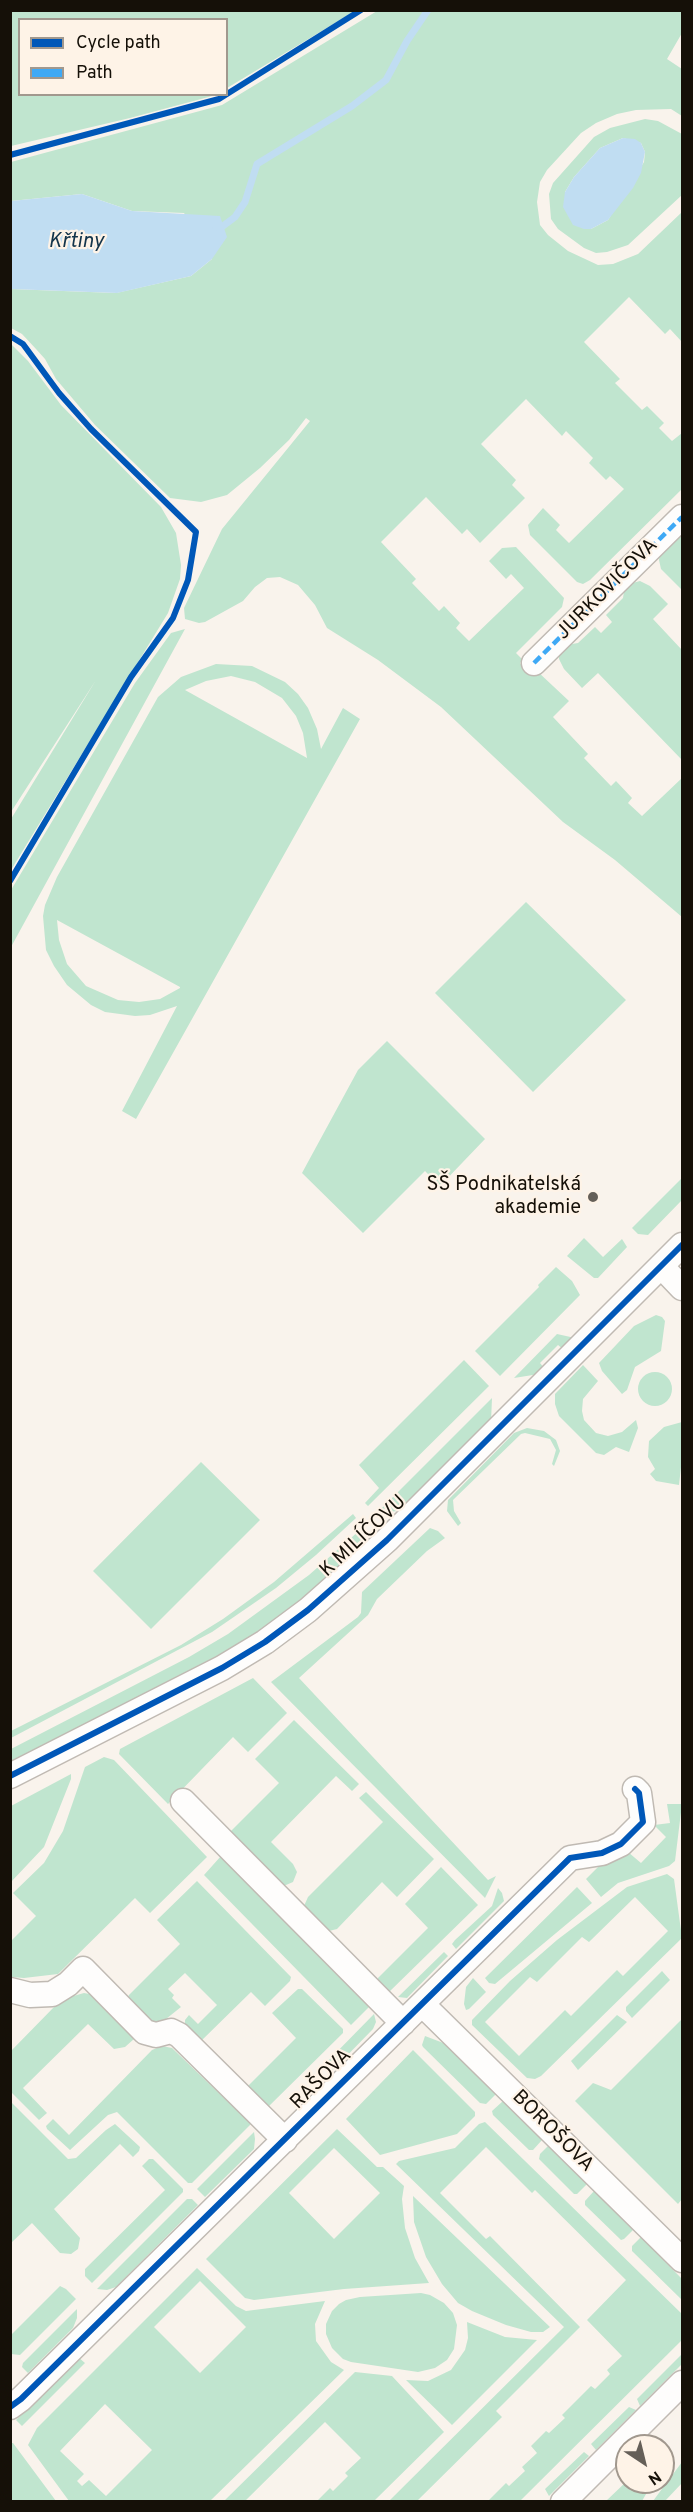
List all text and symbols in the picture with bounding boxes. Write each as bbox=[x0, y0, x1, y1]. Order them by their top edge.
legend bbox=[18, 18, 228, 96]
text: Cycle path bbox=[76, 32, 161, 55]
text: Path bbox=[76, 62, 113, 85]
water label: Křtiny bbox=[48, 230, 104, 256]
street label: JURKOVIČOVA bbox=[552, 534, 664, 646]
place label: SŠ Podnikatelská akademie bbox=[426, 1174, 581, 1221]
marker: SŠ Podnikatelská akademie bbox=[586, 1190, 600, 1204]
street label: K MILÍČOVU bbox=[316, 1491, 412, 1583]
street label: RAŠOVA bbox=[287, 2045, 357, 2115]
street label: BOROŠOVA bbox=[506, 2086, 598, 2178]
north arrow bbox=[615, 2434, 675, 2494]
text: N bbox=[644, 2466, 665, 2489]

